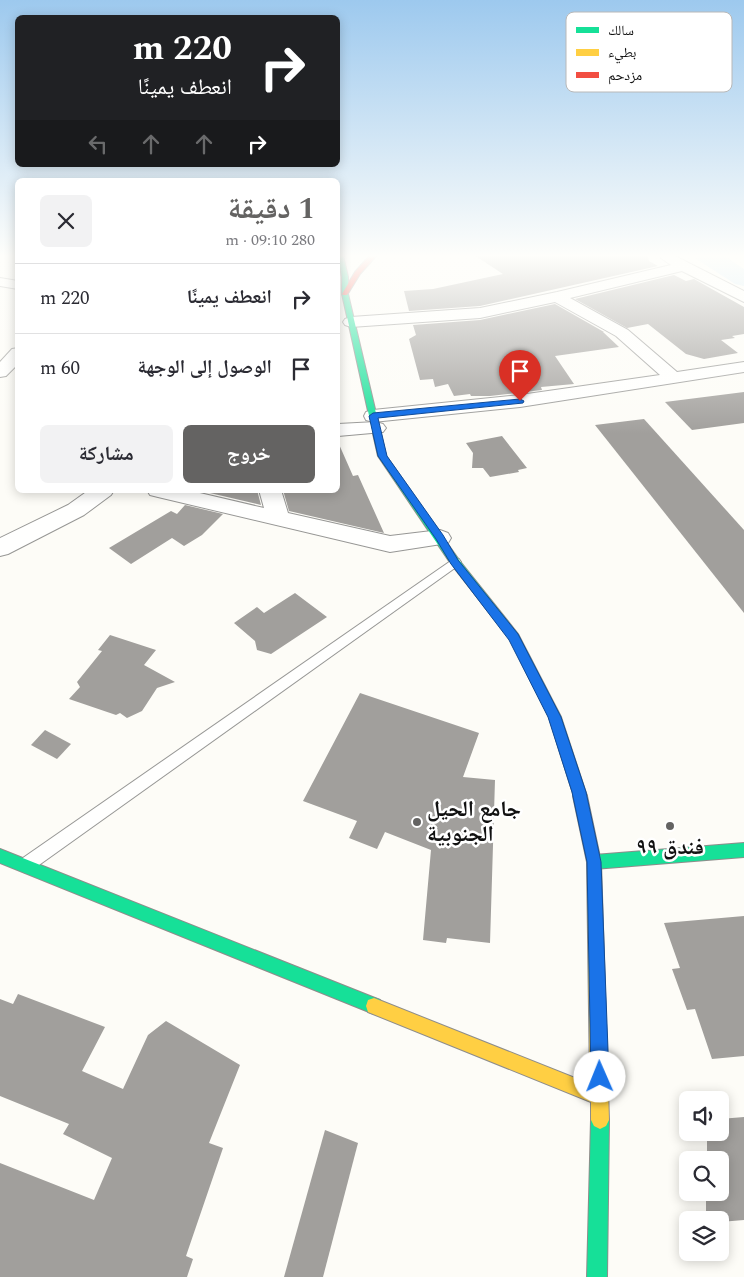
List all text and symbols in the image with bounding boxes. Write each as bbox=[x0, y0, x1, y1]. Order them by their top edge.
legend bbox=[566, 12, 732, 92]
text: سالك bbox=[608, 20, 634, 41]
text: 220 m bbox=[133, 22, 232, 75]
icon: right bbox=[250, 35, 315, 100]
text: بطيء bbox=[608, 42, 637, 64]
text: مزدحم bbox=[608, 65, 642, 86]
text: انعطف يمينًا bbox=[138, 71, 232, 104]
icon: left bbox=[84, 130, 112, 158]
icon: ahead bbox=[137, 130, 165, 158]
icon: ahead bbox=[190, 130, 218, 158]
icon: right bbox=[243, 130, 271, 158]
text: 1 دقيقة bbox=[228, 186, 315, 232]
button: close bbox=[40, 195, 92, 247]
text: 280 m · 09:10 bbox=[225, 228, 315, 252]
text: انعطف يمينًا bbox=[187, 283, 272, 312]
text: 220 m bbox=[40, 284, 90, 313]
icon: right bbox=[287, 285, 315, 313]
pin bbox=[499, 350, 541, 401]
text: الوصول إلى الوجهة bbox=[138, 353, 272, 382]
text: 60 m bbox=[40, 354, 80, 383]
icon: arrive bbox=[287, 355, 315, 383]
icon: arrive bbox=[506, 357, 534, 385]
button: مشاركة bbox=[40, 425, 173, 483]
button: خروج bbox=[183, 425, 315, 483]
place label: جامع الحيل الجنوبية bbox=[427, 793, 521, 851]
marker: جامع الحيل الجنوبية bbox=[411, 816, 423, 828]
marker: فندق ٩٩ bbox=[664, 820, 676, 832]
place label: فندق ٩٩ bbox=[636, 831, 704, 864]
position arrow bbox=[573, 1050, 625, 1102]
map controls bbox=[679, 1091, 729, 1261]
button: sound bbox=[679, 1091, 729, 1141]
button: search bbox=[679, 1151, 729, 1201]
button: layers bbox=[679, 1211, 729, 1261]

